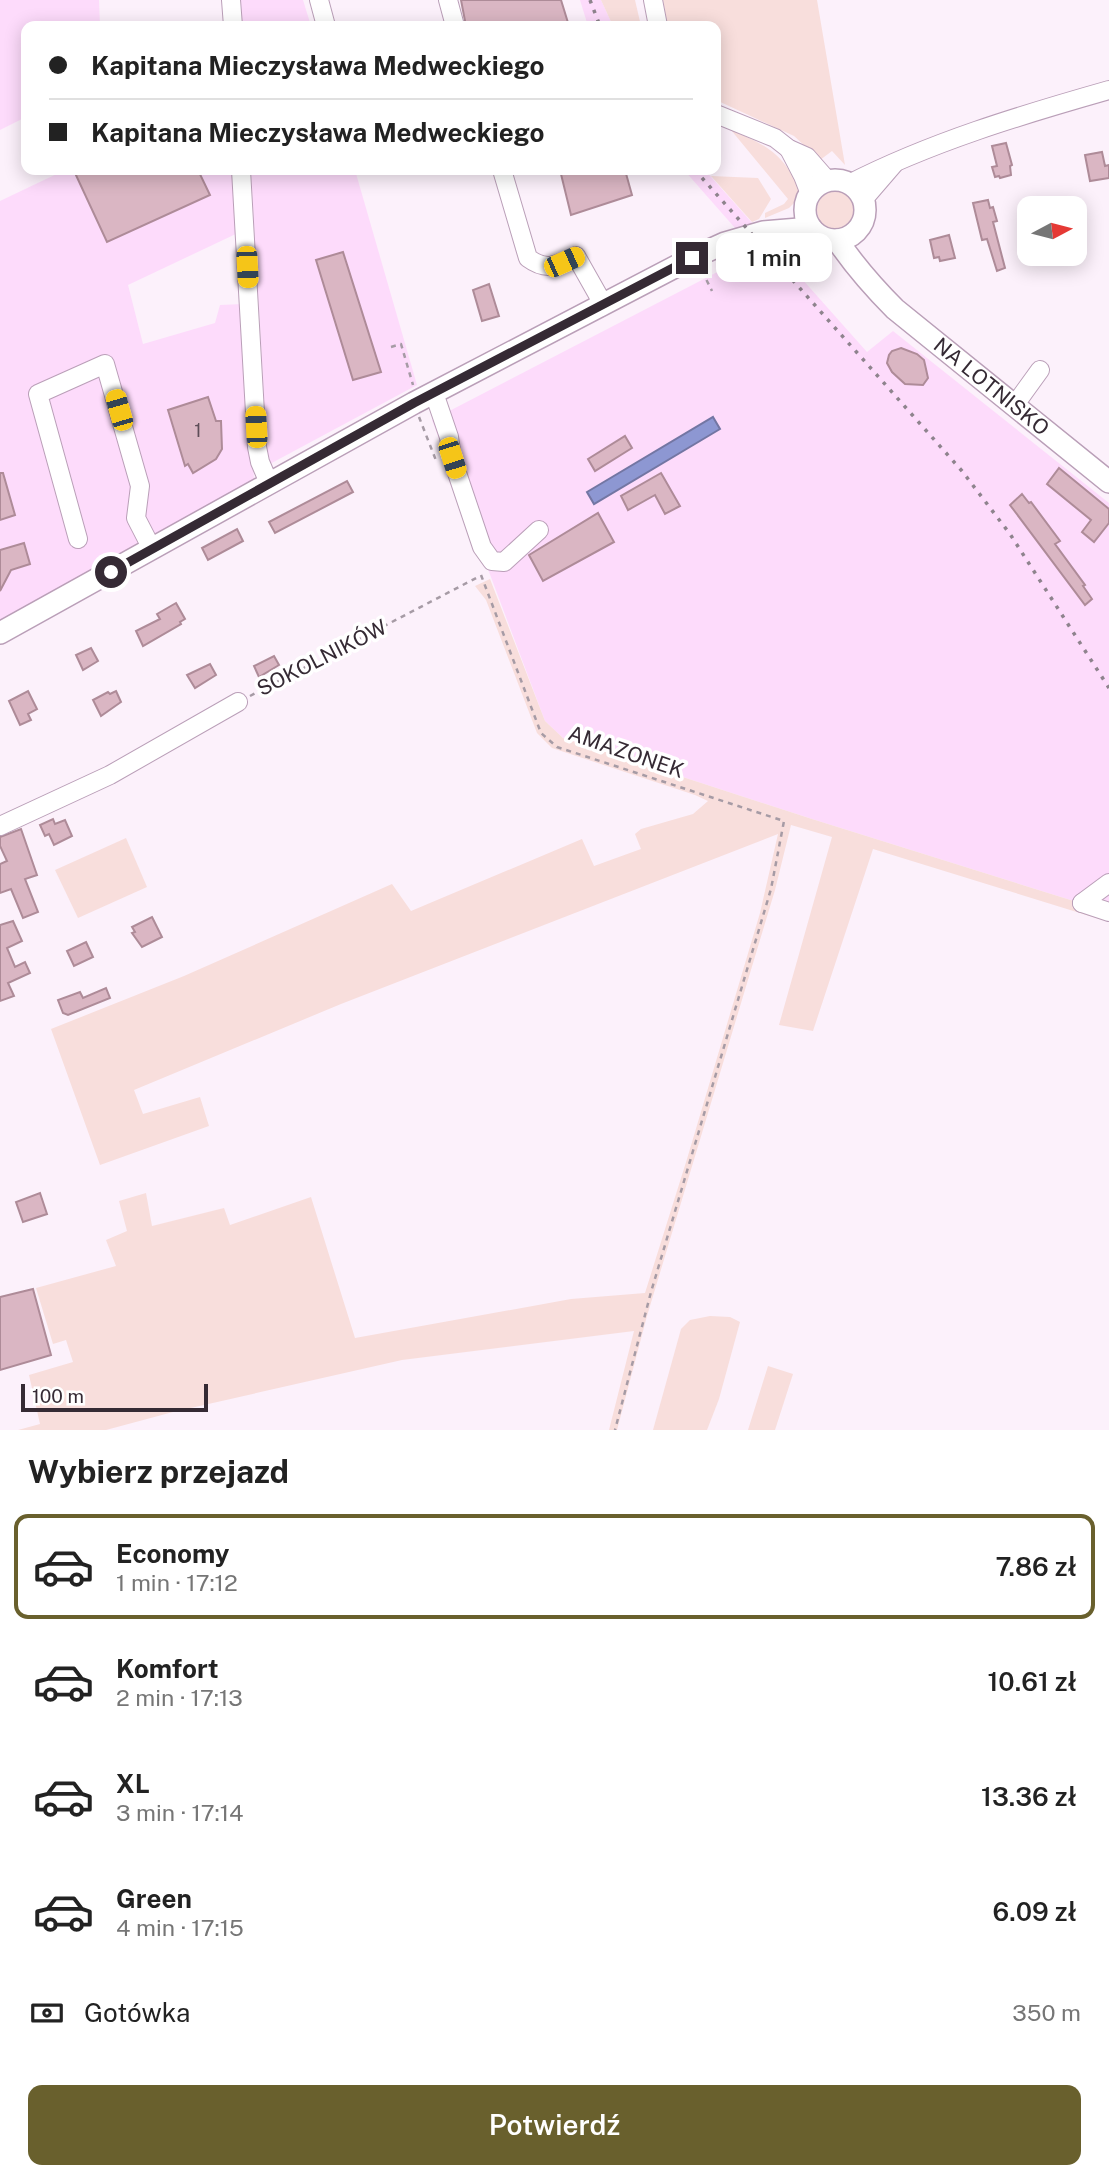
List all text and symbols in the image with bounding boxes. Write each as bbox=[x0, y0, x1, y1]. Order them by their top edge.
text: Kapitana Mieczysława Medweckiego bbox=[91, 50, 544, 81]
text: Kapitana Mieczysława Medweckiego bbox=[91, 117, 544, 148]
north arrow bbox=[1017, 196, 1087, 266]
map controls bbox=[1017, 196, 1087, 266]
callout: 1 min bbox=[716, 233, 832, 282]
route end bbox=[676, 242, 708, 274]
car bbox=[541, 244, 588, 280]
text: 1 min bbox=[747, 244, 801, 271]
car bbox=[236, 245, 259, 289]
street label: NA LOTNISKO bbox=[929, 332, 1054, 441]
car bbox=[104, 387, 135, 433]
car bbox=[245, 405, 268, 449]
house number: 1 bbox=[194, 420, 202, 441]
car bbox=[436, 435, 469, 481]
route start bbox=[95, 556, 127, 588]
street label: SOKOLNIKÓW bbox=[253, 614, 391, 701]
street label: AMAZONEK bbox=[565, 720, 687, 783]
scale bar bbox=[21, 1381, 208, 1413]
text: 100 m bbox=[32, 1385, 84, 1407]
text: Wybierz przejazd bbox=[28, 1453, 289, 1490]
icon: car bbox=[32, 1535, 95, 1598]
text: Economy bbox=[116, 1538, 229, 1569]
text: 7.86 zł bbox=[996, 1551, 1077, 1582]
text: 1 min · 17:12 bbox=[116, 1569, 238, 1596]
icon: car bbox=[32, 1650, 95, 1713]
text: Komfort bbox=[116, 1653, 218, 1684]
text: 10.61 zł bbox=[987, 1666, 1077, 1697]
text: 2 min · 17:13 bbox=[116, 1684, 243, 1711]
icon: car bbox=[32, 1765, 95, 1828]
text: XL bbox=[116, 1768, 150, 1799]
text: 13.36 zł bbox=[981, 1781, 1077, 1812]
text: 3 min · 17:14 bbox=[116, 1799, 244, 1826]
icon: car bbox=[32, 1880, 95, 1943]
text: Green bbox=[116, 1883, 192, 1914]
text: 6.09 zł bbox=[993, 1896, 1077, 1927]
text: 4 min · 17:15 bbox=[116, 1914, 244, 1941]
icon: cash bbox=[28, 1994, 66, 2032]
text: Gotówka bbox=[84, 1997, 190, 2028]
text: 350 m bbox=[1012, 1999, 1081, 2026]
button: Potwierdź bbox=[28, 2085, 1081, 2165]

